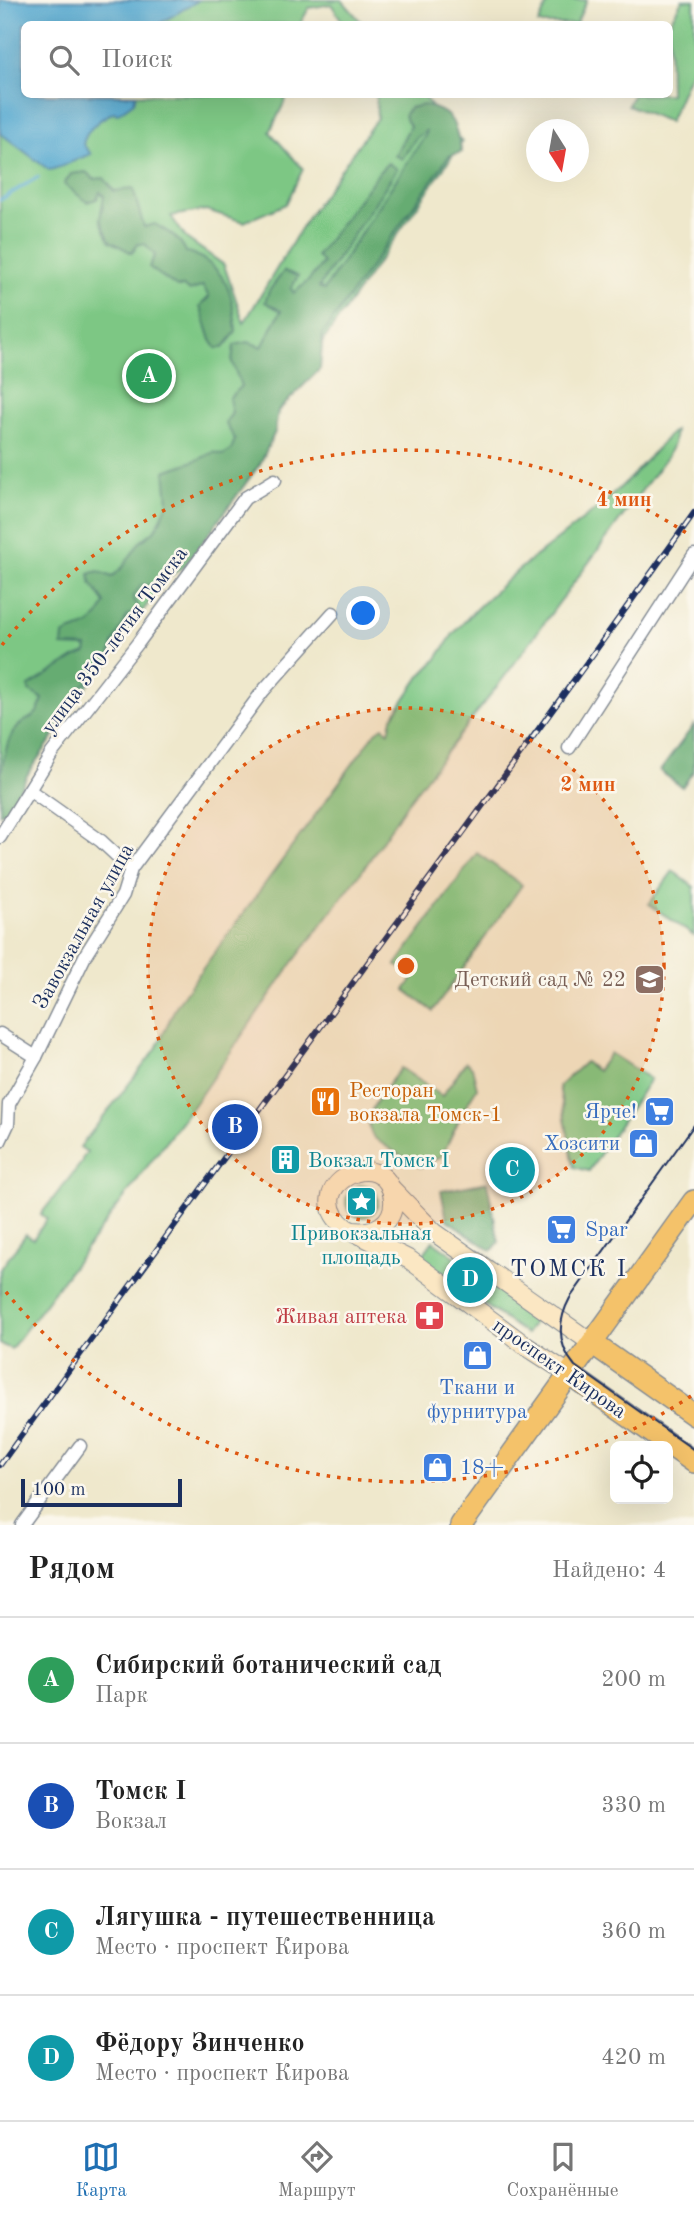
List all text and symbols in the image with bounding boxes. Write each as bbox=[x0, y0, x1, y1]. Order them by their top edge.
search box bbox=[21, 21, 673, 98]
icon: search bbox=[45, 41, 83, 79]
text: Поиск bbox=[101, 47, 173, 73]
north arrow bbox=[526, 119, 589, 182]
pin: A bbox=[126, 350, 172, 402]
text: 4 мин bbox=[596, 490, 652, 511]
street label: улица 350-летия Томска bbox=[38, 543, 192, 738]
your location bbox=[346, 596, 380, 630]
text: 2 мин bbox=[560, 775, 616, 796]
street label: Завокзальная улица bbox=[30, 840, 139, 1013]
centre of rings bbox=[394, 954, 418, 978]
school or university icon: Детский сад № 22 bbox=[632, 962, 666, 996]
place label: Детский сад № 22 bbox=[454, 970, 626, 991]
place label: Ресторан вокзала Томск-1 bbox=[349, 1081, 502, 1126]
restaurant icon: Ресторан вокзала Томск-1 bbox=[309, 1085, 343, 1119]
supermarket icon: Ярче! bbox=[643, 1094, 677, 1128]
pin: B bbox=[212, 1101, 258, 1153]
place label: Ярче! bbox=[584, 1102, 637, 1123]
shop icon: Хозсити bbox=[626, 1126, 660, 1160]
place label: Хозсити bbox=[544, 1134, 620, 1155]
building icon: Вокзал Томск I bbox=[268, 1143, 302, 1177]
pin: C bbox=[489, 1144, 535, 1196]
place label: Вокзал Томск I bbox=[308, 1151, 449, 1172]
place icon: Привокзальная площадь bbox=[344, 1184, 378, 1218]
supermarket icon: Spar bbox=[545, 1212, 579, 1246]
place label: Spar bbox=[585, 1220, 628, 1241]
place label: Привокзальная площадь bbox=[290, 1224, 432, 1269]
pin: D bbox=[447, 1254, 493, 1306]
district label: ТОМСК I bbox=[510, 1258, 628, 1282]
pharmacy icon: Живая аптека bbox=[413, 1299, 447, 1333]
place label: Живая аптека bbox=[275, 1307, 407, 1328]
street label: проспект Кирова bbox=[488, 1315, 630, 1423]
shop icon: Ткани и фурнитура bbox=[460, 1338, 494, 1372]
place label: Ткани и фурнитура bbox=[427, 1378, 527, 1423]
map controls bbox=[610, 1441, 673, 1504]
button: locate bbox=[610, 1441, 673, 1504]
shop icon: 18+ bbox=[420, 1450, 454, 1484]
place label: 18+ bbox=[460, 1458, 504, 1479]
scale bar bbox=[21, 1476, 182, 1508]
text: 100 m bbox=[32, 1481, 85, 1500]
text: Рядом bbox=[28, 1555, 115, 1585]
text: Найдено: 4 bbox=[552, 1559, 666, 1582]
text: Сибирский ботанический сад bbox=[95, 1653, 441, 1679]
text: A bbox=[42, 1668, 60, 1691]
text: 200 m bbox=[601, 1668, 666, 1691]
text: Парк bbox=[95, 1684, 148, 1707]
text: Томск I bbox=[95, 1779, 187, 1805]
text: B bbox=[43, 1794, 59, 1817]
text: 330 m bbox=[601, 1794, 666, 1817]
text: Вокзал bbox=[95, 1810, 167, 1833]
text: Лягушка - путешественница bbox=[95, 1905, 435, 1931]
text: C bbox=[43, 1920, 59, 1943]
text: 360 m bbox=[601, 1920, 666, 1943]
text: Место · проспект Кирова bbox=[95, 1936, 349, 1959]
text: Фёдору Зинченко bbox=[95, 2031, 305, 2057]
text: D bbox=[42, 2046, 60, 2069]
text: 420 m bbox=[601, 2046, 666, 2069]
text: Место · проспект Кирова bbox=[95, 2062, 349, 2085]
tab: Карта bbox=[75, 2138, 127, 2203]
tab: Маршрут bbox=[278, 2138, 356, 2203]
tab: Сохранённые bbox=[507, 2138, 619, 2203]

